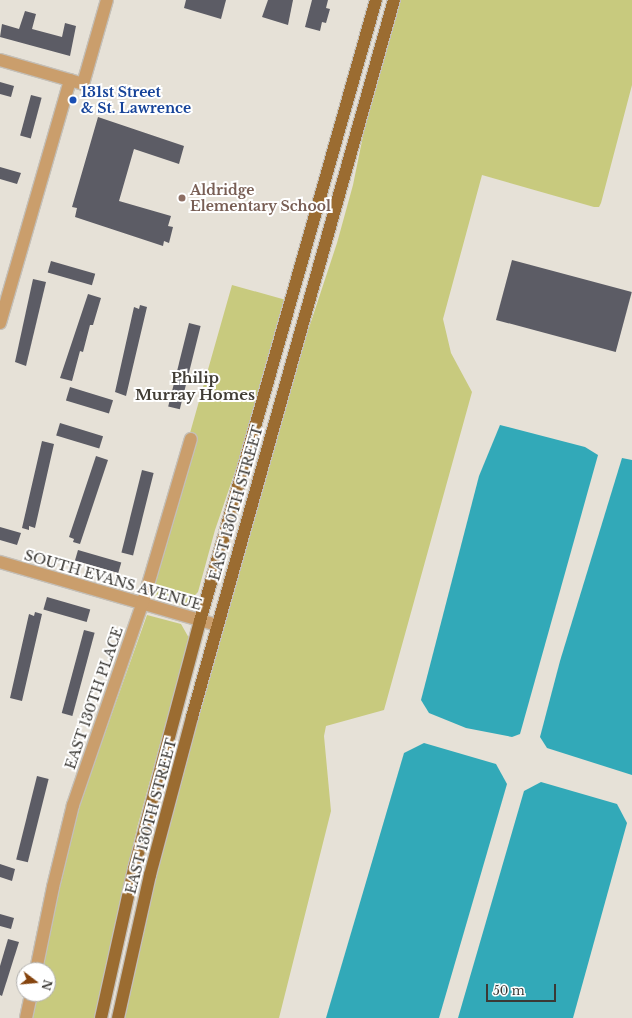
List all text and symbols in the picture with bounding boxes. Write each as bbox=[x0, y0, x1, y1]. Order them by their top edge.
place label: 131st Street & St. Lawrence bbox=[81, 84, 191, 116]
marker: 131st Street & St. Lawrence bbox=[68, 95, 78, 105]
place label: Aldridge Elementary School bbox=[190, 182, 331, 214]
marker: Aldridge Elementary School bbox=[177, 193, 187, 203]
district label: Philip Murray Homes bbox=[135, 368, 255, 403]
street label: EAST 130TH STREET bbox=[206, 423, 266, 583]
street label: SOUTH EVANS AVENUE bbox=[22, 546, 204, 614]
street label: EAST 130TH PLACE bbox=[62, 624, 126, 772]
street label: EAST 130TH STREET bbox=[122, 736, 180, 896]
north arrow bbox=[16, 962, 56, 1002]
scale bar bbox=[488, 976, 558, 1002]
text: N bbox=[38, 978, 55, 992]
text: 50 m bbox=[493, 983, 525, 998]

